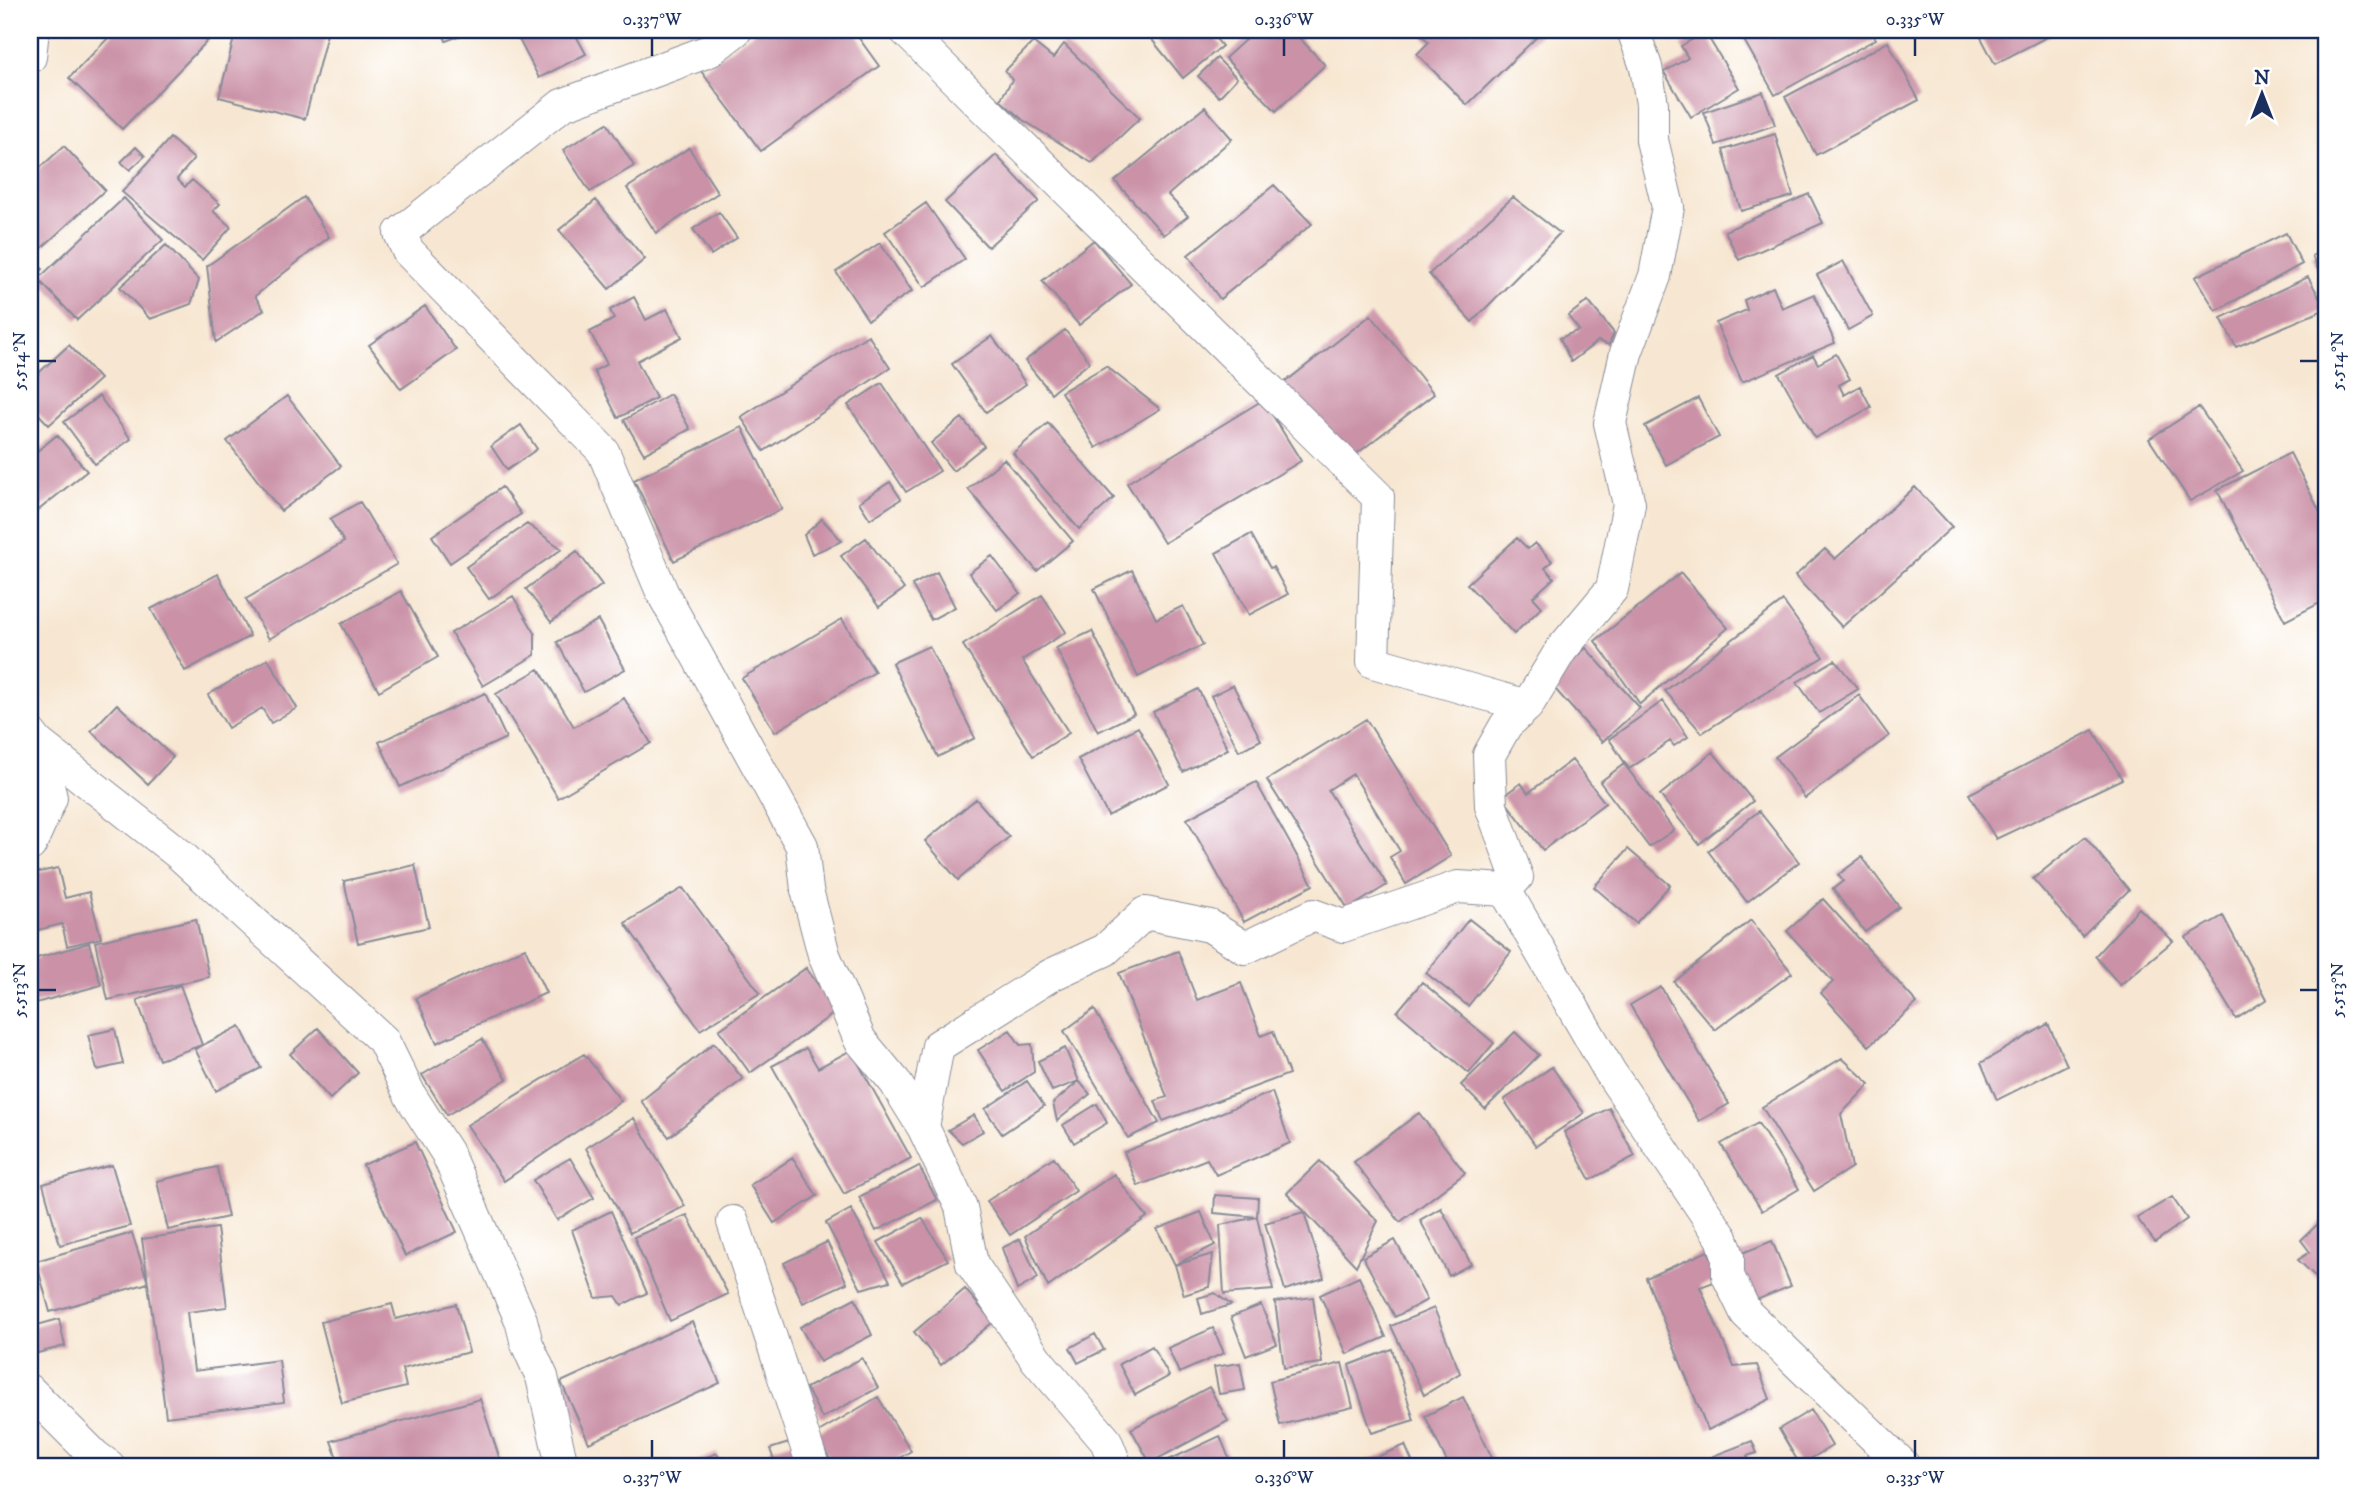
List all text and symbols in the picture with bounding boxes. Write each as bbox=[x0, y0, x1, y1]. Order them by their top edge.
text: 0.337°W bbox=[622, 9, 682, 31]
text: 0.336°W bbox=[1255, 9, 1314, 31]
text: 0.335°W bbox=[1886, 9, 1945, 31]
north arrow bbox=[2226, 60, 2296, 130]
text: N bbox=[2254, 67, 2270, 90]
text: 5.514°N bbox=[9, 331, 31, 390]
text: 5.514°N bbox=[2327, 331, 2349, 390]
text: 5.513°N bbox=[9, 962, 31, 1018]
text: 5.513°N bbox=[2327, 962, 2349, 1018]
text: 0.337°W bbox=[622, 1467, 682, 1489]
text: 0.336°W bbox=[1255, 1467, 1314, 1489]
text: 0.335°W bbox=[1886, 1467, 1945, 1489]

